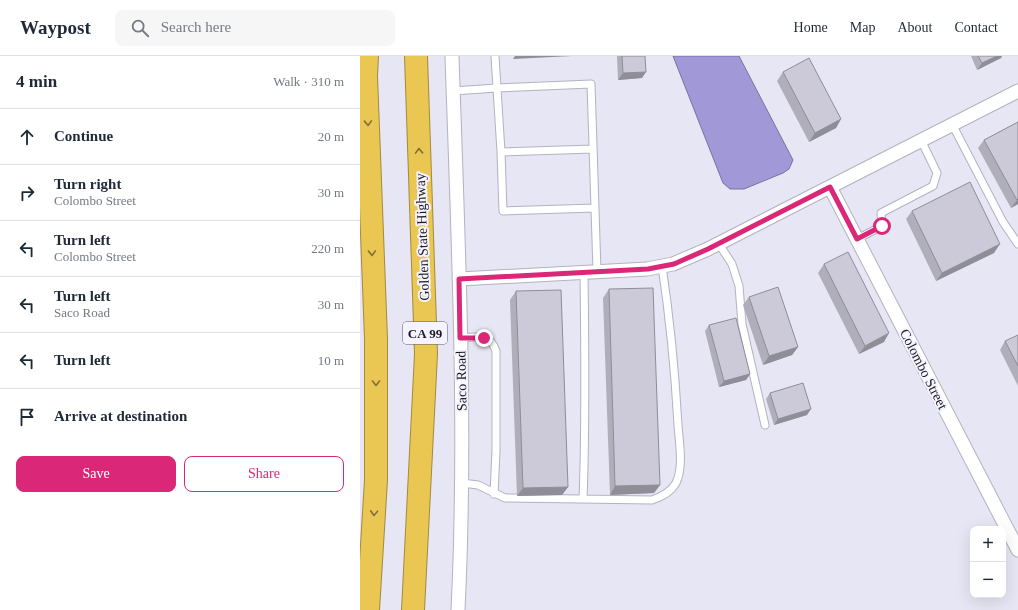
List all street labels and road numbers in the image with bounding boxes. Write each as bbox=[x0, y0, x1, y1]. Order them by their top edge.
street label: Golden State Highway bbox=[413, 173, 432, 301]
road number: CA 99 bbox=[403, 322, 447, 344]
street label: Colombo Street bbox=[897, 326, 950, 412]
street label: Saco Road bbox=[453, 351, 470, 411]

